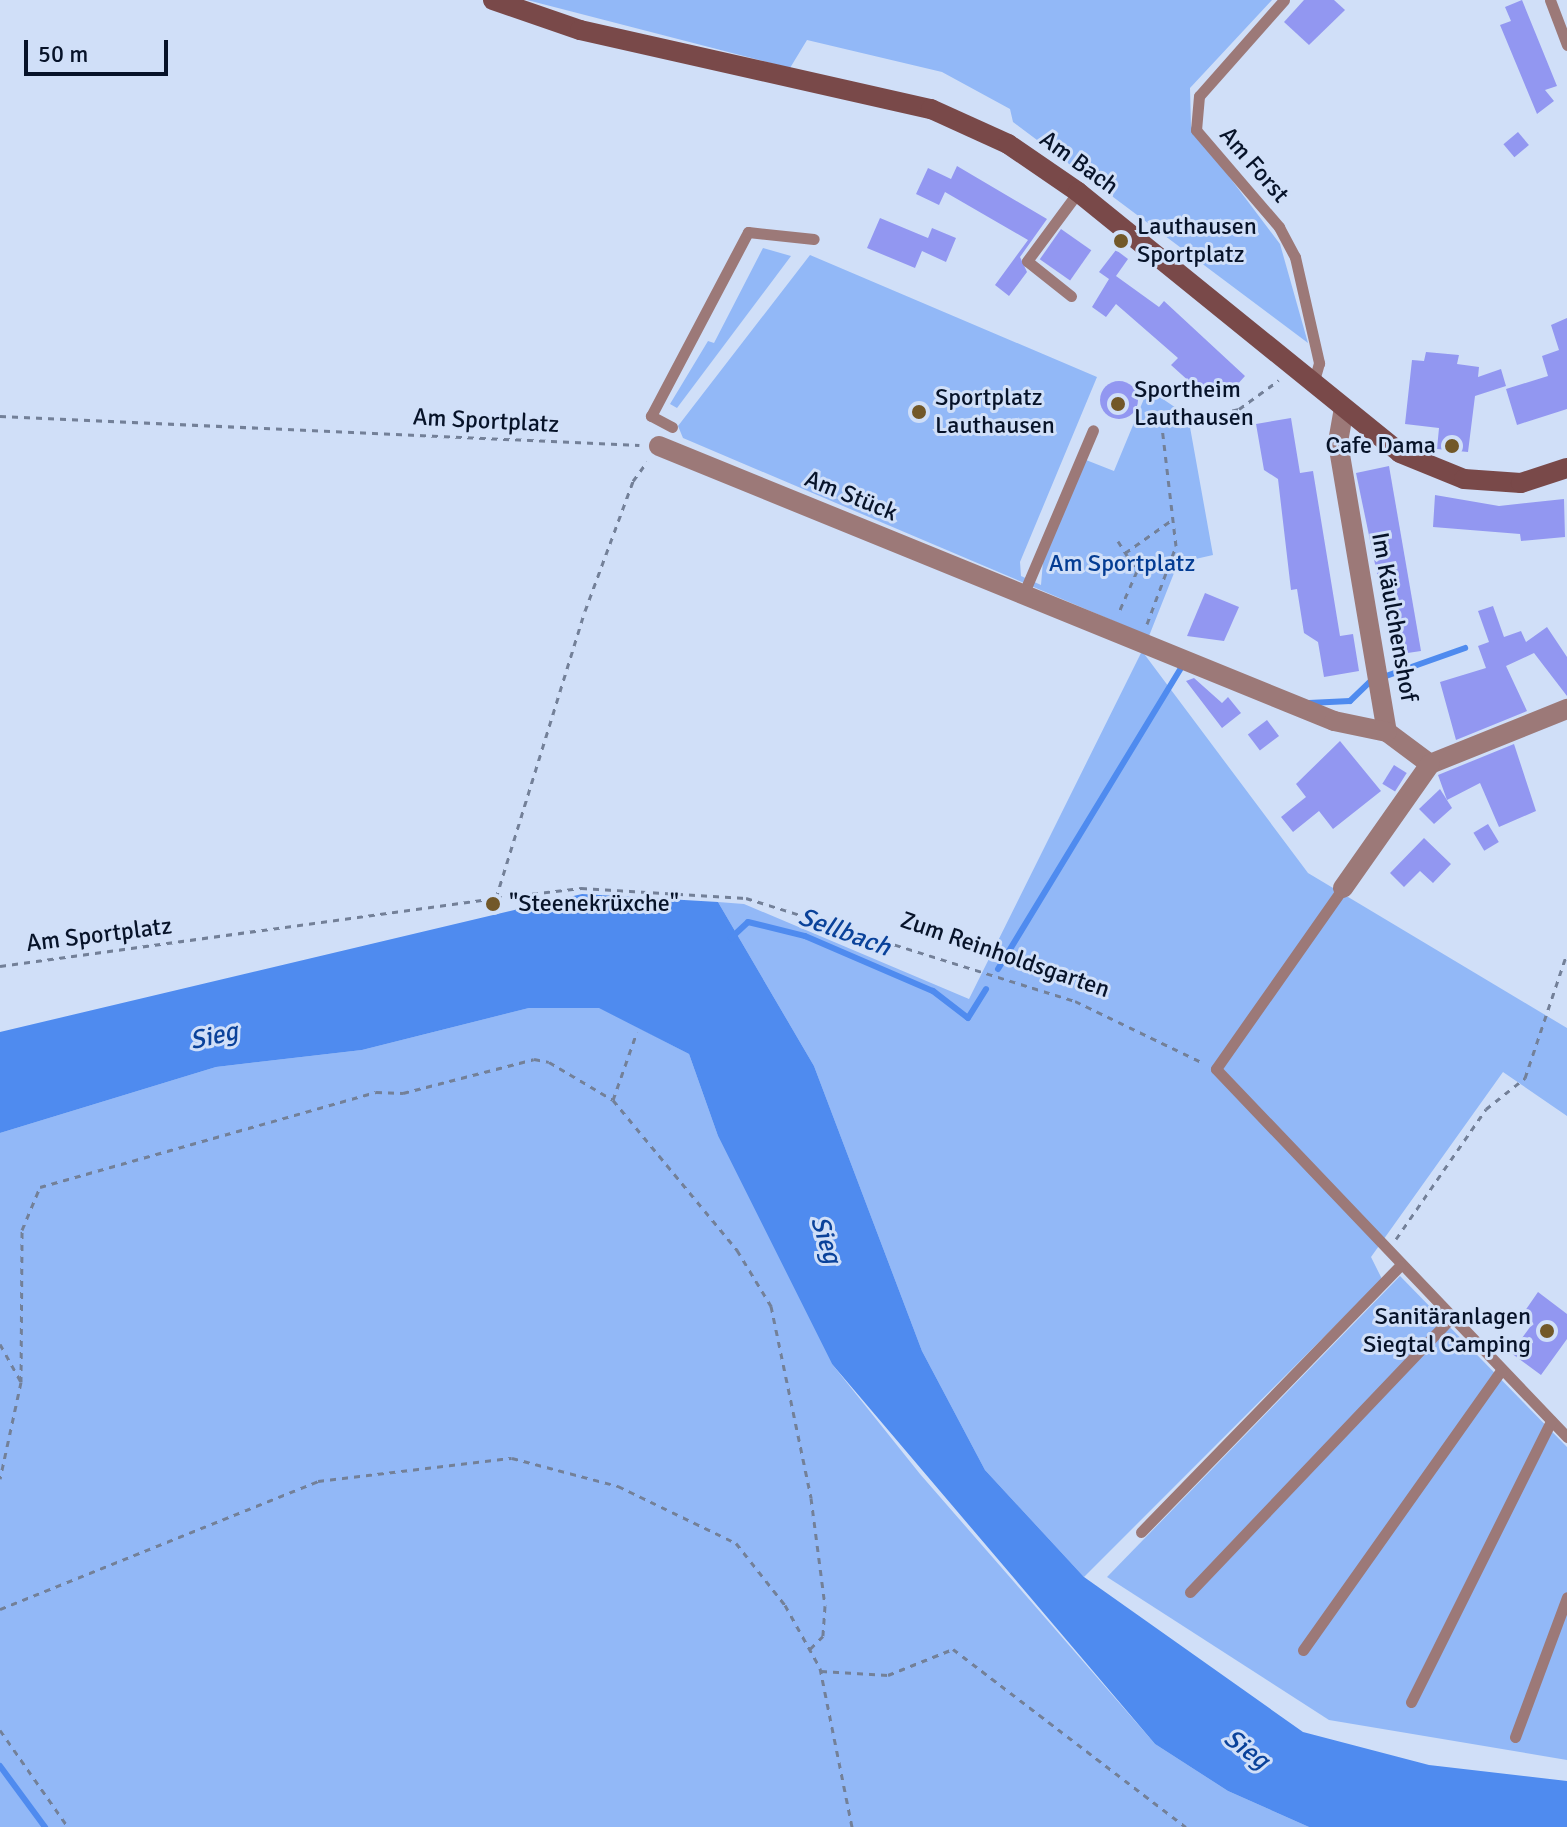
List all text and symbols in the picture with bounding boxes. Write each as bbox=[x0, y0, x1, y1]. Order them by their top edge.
scale bar bbox=[28, 24, 172, 74]
text: 50 m bbox=[38, 39, 88, 69]
street label: Am Forst bbox=[1213, 121, 1295, 209]
street label: Am Bach bbox=[1034, 125, 1124, 201]
place label: Lauthausen Sportplatz bbox=[1137, 213, 1257, 269]
marker: Lauthausen Sportplatz bbox=[1112, 232, 1130, 250]
place label: Sportheim Lauthausen bbox=[1134, 376, 1254, 432]
place label: Sportplatz Lauthausen bbox=[935, 384, 1055, 440]
marker: Sportheim Lauthausen bbox=[1109, 395, 1127, 413]
street label: Am Sportplatz bbox=[412, 403, 560, 439]
marker: Sportplatz Lauthausen bbox=[910, 403, 928, 421]
place label: Cafe Dama bbox=[1326, 432, 1436, 460]
marker: Cafe Dama bbox=[1443, 437, 1461, 455]
street label: Am Stück bbox=[801, 464, 901, 528]
street label: Im Käulchenshof bbox=[1365, 530, 1423, 704]
park label: Am Sportplatz bbox=[1049, 550, 1195, 578]
place label: "Steenekrüxche" bbox=[509, 890, 679, 918]
marker: "Steenekrüxche" bbox=[484, 895, 502, 913]
water label: Sellbach bbox=[794, 902, 894, 964]
street label: Zum Reinholdsgarten bbox=[897, 906, 1113, 1004]
street label: Am Sportplatz bbox=[25, 912, 173, 958]
water label: Sieg bbox=[187, 1016, 241, 1058]
water label: Sieg bbox=[803, 1212, 847, 1268]
place label: Sanitäranlagen Siegtal Camping bbox=[1363, 1303, 1531, 1359]
marker: Sanitäranlagen Siegtal Camping bbox=[1538, 1322, 1556, 1340]
water label: Sieg bbox=[1217, 1723, 1275, 1777]

